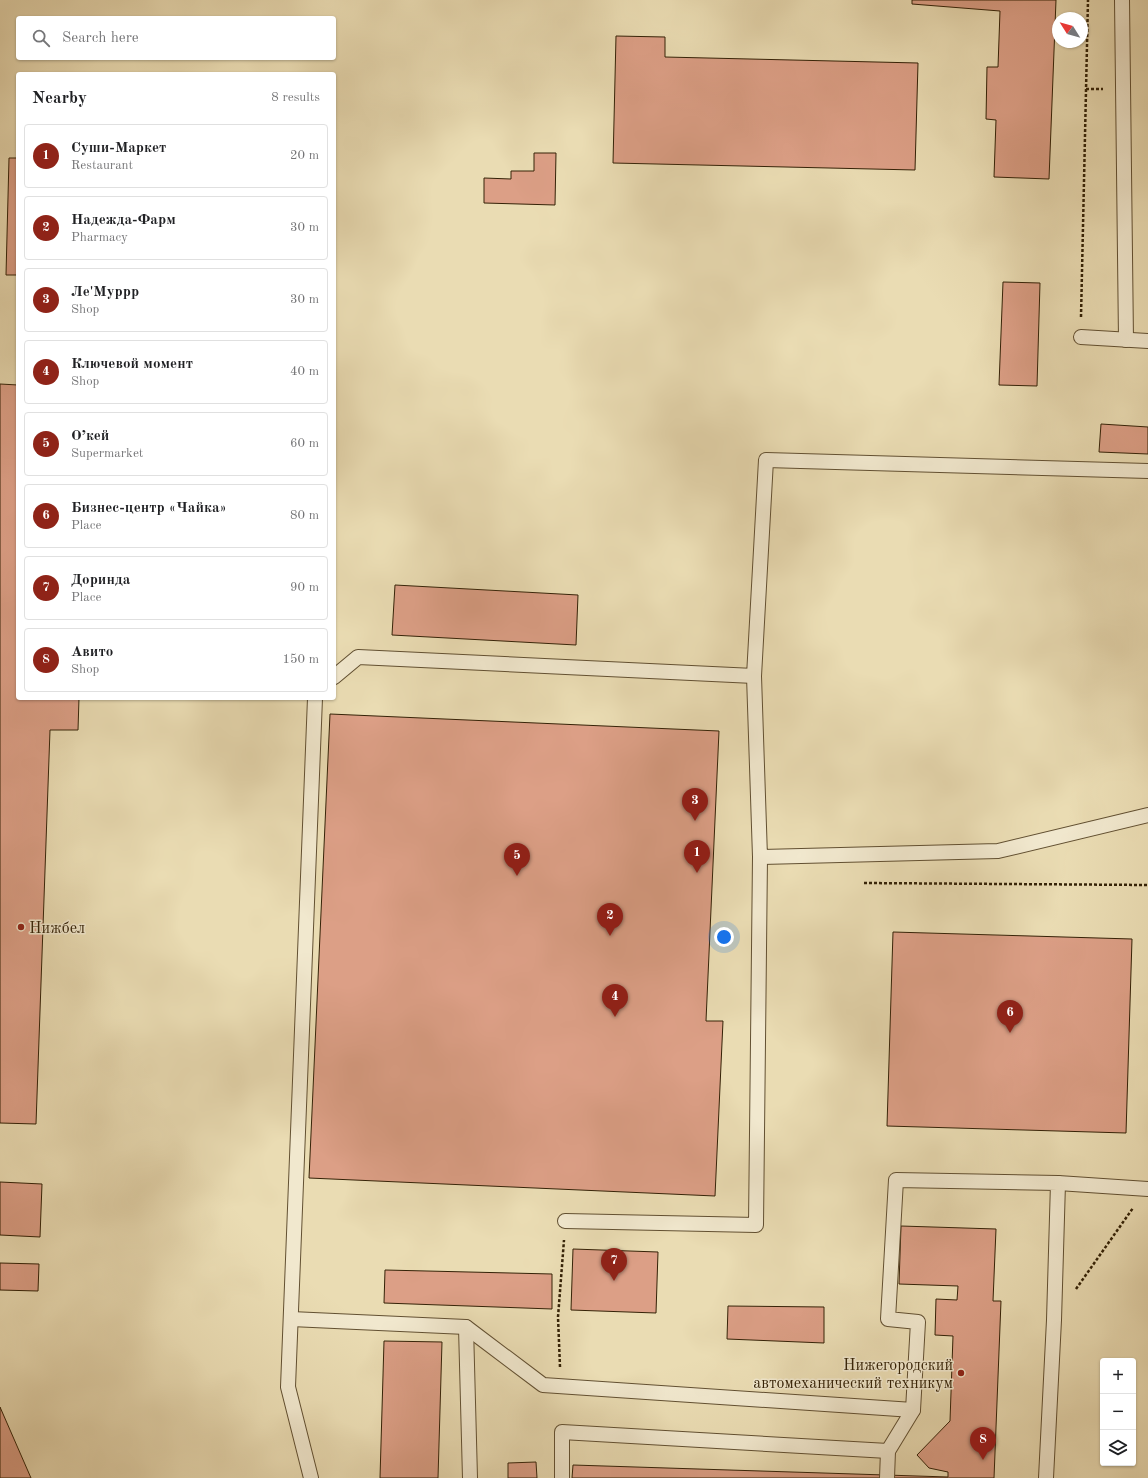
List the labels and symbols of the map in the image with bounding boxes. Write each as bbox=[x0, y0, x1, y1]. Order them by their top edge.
north arrow bbox=[1052, 12, 1088, 48]
pin: 3 bbox=[682, 788, 708, 821]
pin: 1 bbox=[684, 840, 710, 873]
pin: 5 bbox=[504, 843, 530, 876]
pin: 2 bbox=[597, 903, 623, 936]
place label: Нижбел bbox=[29, 921, 85, 937]
marker: Нижбел bbox=[16, 922, 26, 932]
your location bbox=[714, 927, 734, 947]
pin: 4 bbox=[602, 984, 628, 1017]
pin: 6 bbox=[997, 1000, 1023, 1033]
pin: 7 bbox=[601, 1248, 627, 1281]
place label: Нижегородский автомеханический техникум bbox=[753, 1358, 953, 1392]
marker: Нижегородский автомеханический техникум bbox=[956, 1368, 966, 1378]
pin: 8 bbox=[970, 1427, 996, 1460]

